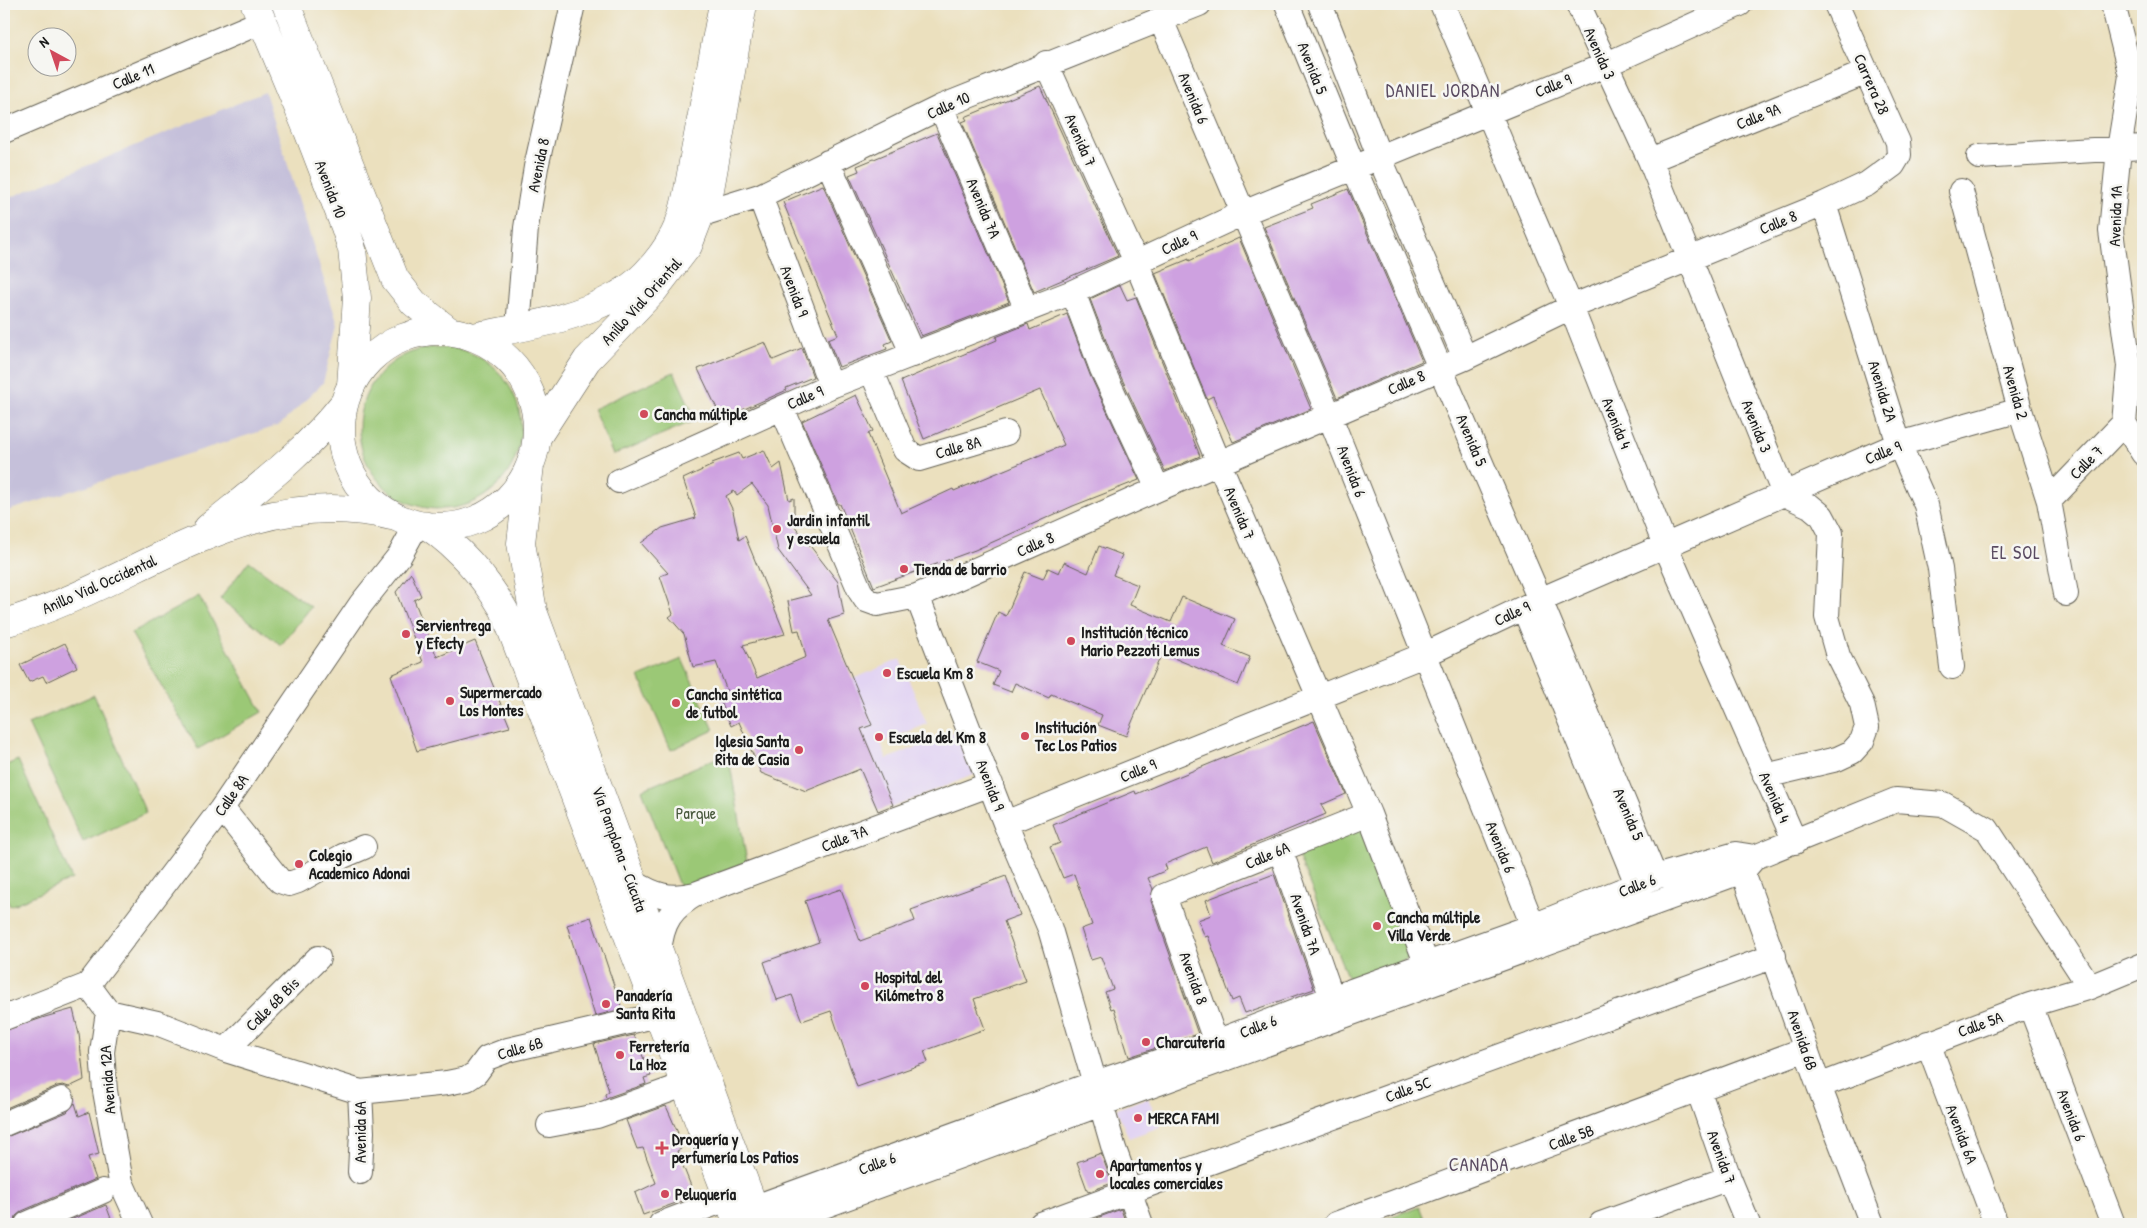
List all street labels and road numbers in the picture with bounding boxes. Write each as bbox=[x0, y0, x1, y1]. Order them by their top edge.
street label: Avenida 3 bbox=[1579, 24, 1621, 82]
street label: Avenida 5 bbox=[1293, 39, 1333, 98]
street label: Carrera 28 bbox=[1849, 50, 1895, 118]
street label: Calle 11 bbox=[109, 57, 158, 95]
street label: Calle 9 bbox=[1531, 68, 1575, 102]
street label: Avenida 6 bbox=[1173, 69, 1215, 127]
street label: Calle 10 bbox=[923, 86, 973, 124]
street label: Calle 9A bbox=[1733, 97, 1783, 135]
street label: Avenida 7 bbox=[1060, 110, 1102, 170]
street label: Avenida 8 bbox=[522, 136, 554, 194]
street label: Avenida 10 bbox=[310, 157, 352, 221]
street label: Avenida 7A bbox=[962, 175, 1007, 242]
street label: Avenida 1A bbox=[2103, 185, 2127, 247]
street label: Calle 8 bbox=[1756, 204, 1800, 239]
street label: Calle 9 bbox=[1157, 224, 1201, 260]
street label: Anillo Vial Oriental bbox=[596, 252, 687, 350]
street label: Avenida 9 bbox=[775, 262, 815, 320]
street label: Avenida 2A bbox=[1863, 358, 1903, 424]
street label: Avenida 2 bbox=[1998, 362, 2034, 422]
street label: Calle 8 bbox=[1384, 364, 1428, 400]
street label: Calle 9 bbox=[783, 379, 827, 415]
street label: Avenida 4 bbox=[1597, 394, 1637, 452]
street label: Avenida 3 bbox=[1737, 396, 1777, 456]
street label: Avenida 5 bbox=[1451, 411, 1493, 470]
street label: Calle 8A bbox=[933, 430, 984, 464]
street label: Calle 9 bbox=[1861, 435, 1905, 469]
street label: Calle 7 bbox=[2064, 440, 2108, 484]
street label: Avenida 6 bbox=[1332, 442, 1372, 500]
street label: Avenida 7 bbox=[1219, 483, 1261, 543]
street label: Calle 8 bbox=[1013, 526, 1057, 562]
street label: Anillo Vial Occidental bbox=[38, 549, 160, 619]
street label: Calle 9 bbox=[1490, 595, 1534, 631]
street label: Calle 9 bbox=[1116, 753, 1160, 787]
street label: Avenida 9 bbox=[971, 756, 1011, 814]
street label: Avenida 4 bbox=[1754, 768, 1796, 826]
street label: Calle 8A bbox=[209, 769, 254, 820]
street label: Vía Pamplona - Cúcuta bbox=[587, 783, 653, 915]
street label: Avenida 5 bbox=[1608, 785, 1650, 844]
street label: Avenida 6 bbox=[1481, 818, 1521, 876]
street label: Calle 7A bbox=[818, 819, 870, 857]
street label: Calle 6A bbox=[1241, 836, 1293, 874]
street label: Calle 6 bbox=[1615, 868, 1659, 902]
street label: Avenida 7A bbox=[1285, 890, 1327, 958]
street label: Avenida 8 bbox=[1174, 949, 1214, 1007]
street label: Calle 6B Bis bbox=[240, 972, 304, 1036]
street label: Calle 5A bbox=[1954, 1006, 2006, 1042]
street label: Avenida 6B bbox=[1782, 1007, 1824, 1073]
street label: Calle 6 bbox=[1236, 1009, 1280, 1043]
street label: Calle 6B bbox=[495, 1031, 545, 1065]
street label: Avenida 12A bbox=[94, 1045, 120, 1115]
street label: Calle 5C bbox=[1382, 1070, 1434, 1107]
street label: Avenida 6 bbox=[2052, 1086, 2092, 1144]
street label: Avenida 6A bbox=[349, 1101, 371, 1163]
street label: Avenida 6A bbox=[1941, 1101, 1983, 1167]
street label: Calle 5B bbox=[1545, 1119, 1597, 1155]
street label: Avenida 7 bbox=[1702, 1127, 1742, 1187]
street label: Calle 6 bbox=[855, 1146, 899, 1180]

